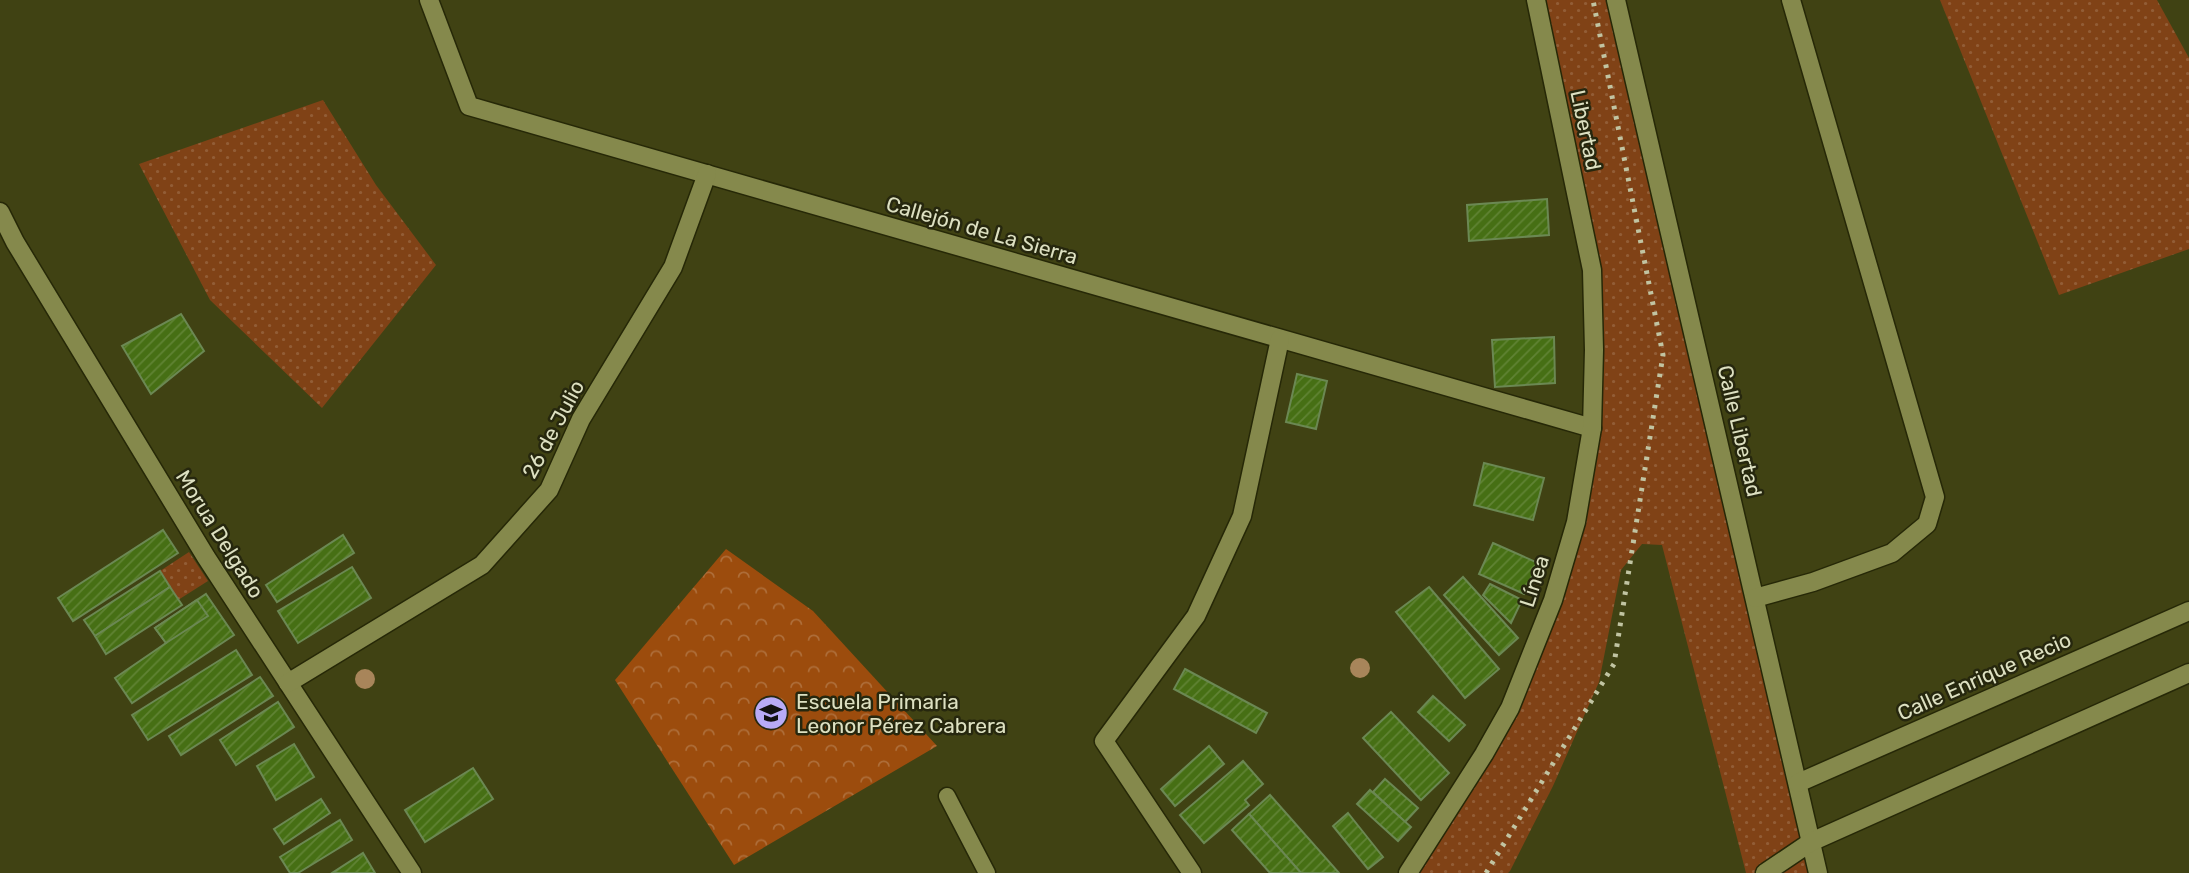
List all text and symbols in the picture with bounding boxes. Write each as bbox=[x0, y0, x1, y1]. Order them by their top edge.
street label: Libertad bbox=[1565, 88, 1607, 172]
street label: Callejón de La Sierra bbox=[883, 191, 1081, 269]
street label: Calle Libertad bbox=[1713, 363, 1767, 499]
street label: 26 de Julio bbox=[517, 376, 589, 482]
street label: Morua Delgado bbox=[171, 465, 269, 603]
street label: Línea bbox=[1514, 552, 1554, 610]
street label: Calle Enrique Recio bbox=[1893, 626, 2075, 726]
place label: Escuela Primaria Leonor Pérez Cabrera bbox=[796, 689, 1006, 738]
school or university icon: Escuela Primaria Leonor Pérez Cabrera bbox=[752, 694, 790, 732]

